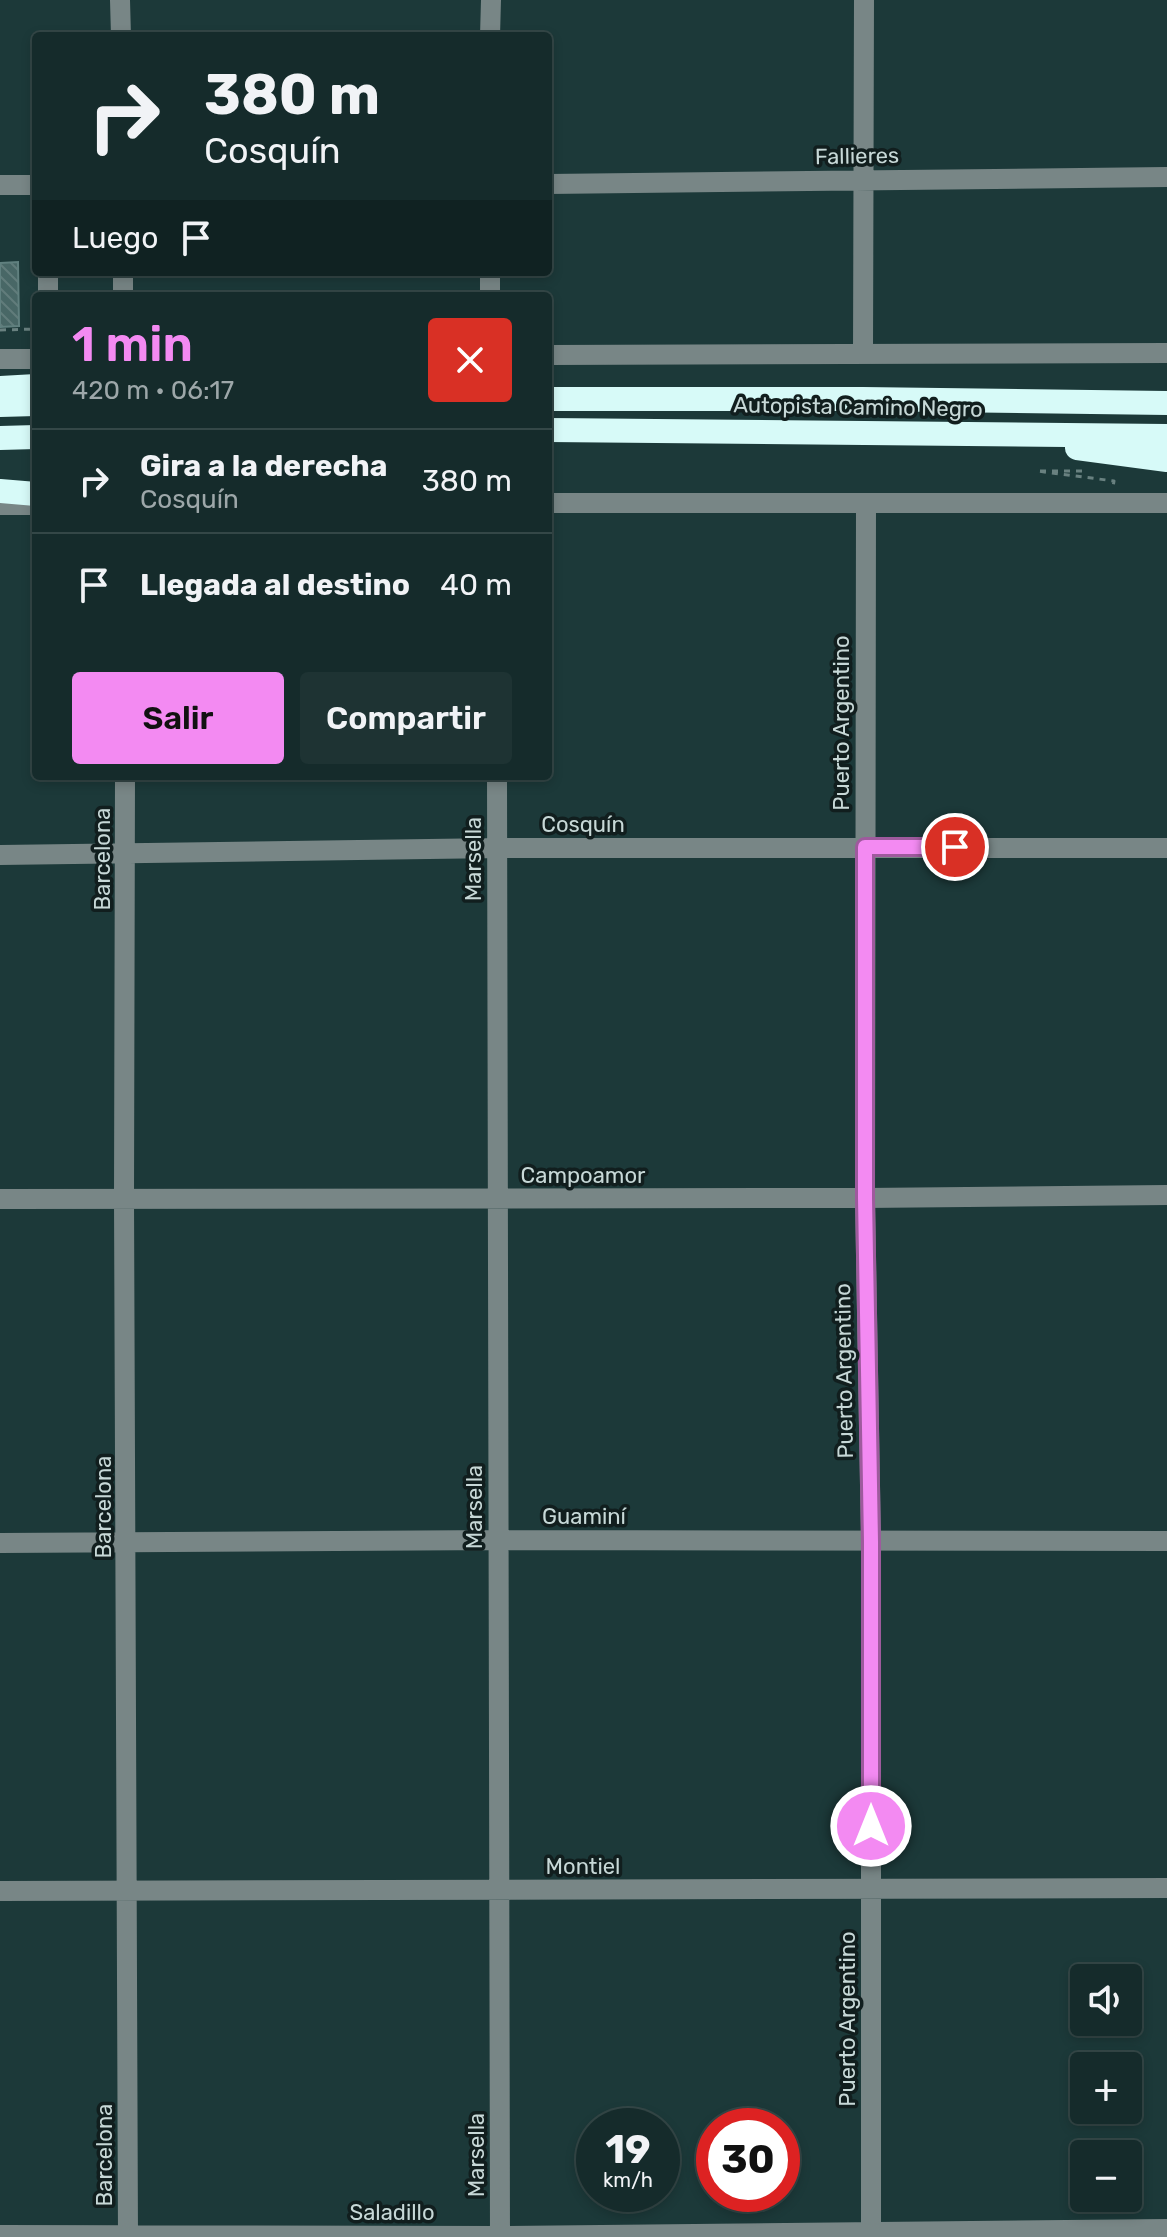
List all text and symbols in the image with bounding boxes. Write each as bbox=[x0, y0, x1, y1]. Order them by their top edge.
text: 380 m bbox=[204, 62, 380, 128]
icon: right bbox=[72, 64, 176, 168]
text: Cosquín bbox=[204, 129, 341, 172]
street label: Fallieres bbox=[815, 142, 899, 170]
icon: arrive bbox=[174, 216, 218, 260]
text: Luego bbox=[72, 220, 158, 256]
text: 1 min bbox=[72, 316, 193, 373]
button: close bbox=[428, 318, 512, 402]
text: 420 m · 06:17 bbox=[72, 375, 234, 406]
street label: Autopista Camino Negro bbox=[733, 391, 983, 423]
text: Gira a la derecha bbox=[140, 448, 387, 484]
icon: right bbox=[72, 459, 116, 503]
text: 380 m bbox=[422, 463, 512, 499]
text: Cosquín bbox=[140, 484, 239, 515]
icon: arrive bbox=[72, 563, 116, 607]
text: Llegada al destino bbox=[140, 567, 410, 603]
text: 40 m bbox=[440, 567, 512, 603]
street label: Puerto Argentino bbox=[828, 635, 855, 811]
button: Salir bbox=[72, 672, 284, 764]
button: Compartir bbox=[300, 672, 512, 764]
street label: Barcelona bbox=[89, 808, 116, 910]
street label: Cosquín bbox=[541, 811, 625, 838]
pin bbox=[921, 813, 989, 881]
street label: Marsella bbox=[460, 817, 487, 901]
icon: arrive bbox=[933, 825, 977, 869]
street label: Campoamor bbox=[521, 1162, 646, 1189]
street label: Puerto Argentino bbox=[829, 1283, 859, 1459]
street label: Barcelona bbox=[90, 1456, 117, 1558]
street label: Marsella bbox=[461, 1465, 488, 1549]
street label: Guaminí bbox=[542, 1503, 628, 1530]
position arrow bbox=[829, 1784, 913, 1868]
street label: Montiel bbox=[546, 1853, 620, 1880]
street label: Puerto Argentino bbox=[834, 1931, 861, 2107]
map controls bbox=[1070, 1964, 1142, 2212]
button: sound bbox=[1070, 1964, 1142, 2036]
button: + bbox=[1070, 2052, 1142, 2124]
street label: Barcelona bbox=[91, 2104, 118, 2206]
speed limit sign: 30 bbox=[696, 2108, 800, 2212]
street label: Marsella bbox=[463, 2113, 490, 2197]
text: 19 bbox=[605, 2126, 651, 2173]
button: − bbox=[1070, 2140, 1142, 2212]
text: km/h bbox=[603, 2168, 653, 2192]
street label: Saladillo bbox=[349, 2199, 435, 2226]

